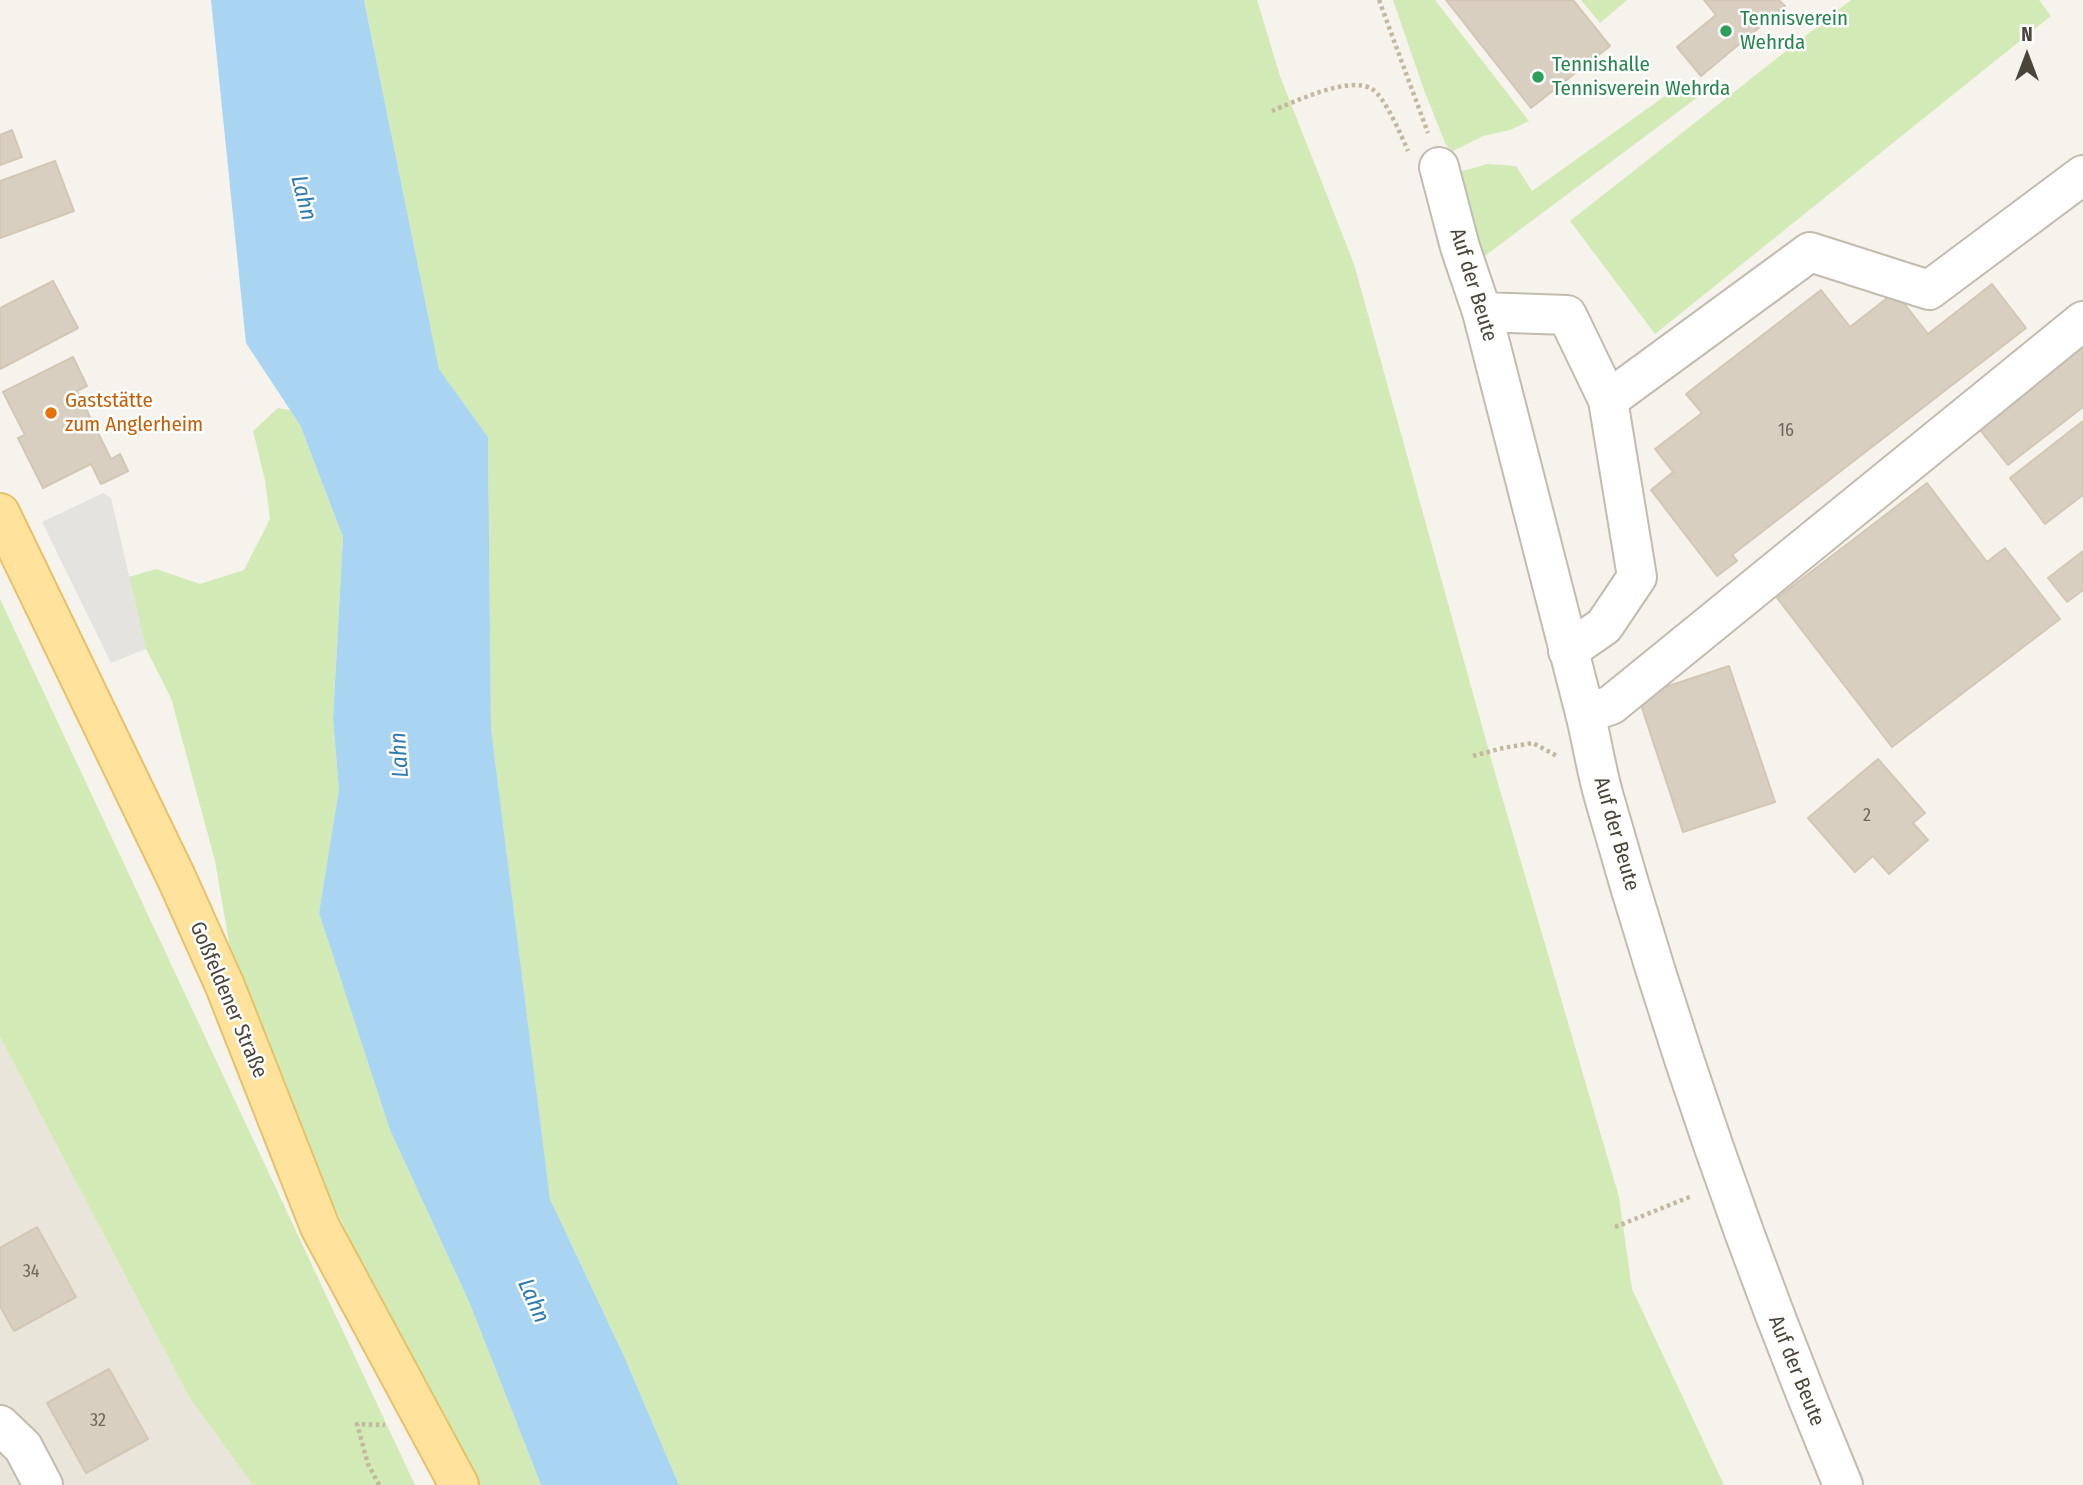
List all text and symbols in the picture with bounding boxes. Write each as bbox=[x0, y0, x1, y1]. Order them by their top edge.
place label: Tennisverein Wehrda bbox=[1740, 6, 1848, 56]
north arrow bbox=[1992, 21, 2062, 91]
marker: Tennisverein Wehrda bbox=[1718, 23, 1734, 39]
text: N bbox=[2021, 23, 2033, 46]
place label: Tennishalle Tennisverein Wehrda bbox=[1552, 52, 1730, 102]
marker: Tennishalle Tennisverein Wehrda bbox=[1530, 69, 1546, 85]
water label: Lahn bbox=[284, 173, 322, 223]
street label: Auf der Beute bbox=[1444, 225, 1502, 345]
place label: Gaststätte zum Anglerheim bbox=[65, 388, 203, 438]
marker: Gaststätte zum Anglerheim bbox=[43, 405, 59, 421]
house number: 16 bbox=[1778, 420, 1794, 442]
water label: Lahn bbox=[385, 731, 415, 779]
street label: Auf der Beute bbox=[1588, 774, 1644, 894]
house number: 2 bbox=[1863, 805, 1871, 827]
street label: Goßfeldener Straße bbox=[184, 918, 272, 1082]
house number: 34 bbox=[23, 1261, 39, 1283]
water label: Lahn bbox=[511, 1275, 555, 1327]
street label: Auf der Beute bbox=[1762, 1312, 1830, 1430]
house number: 32 bbox=[90, 1410, 106, 1432]

